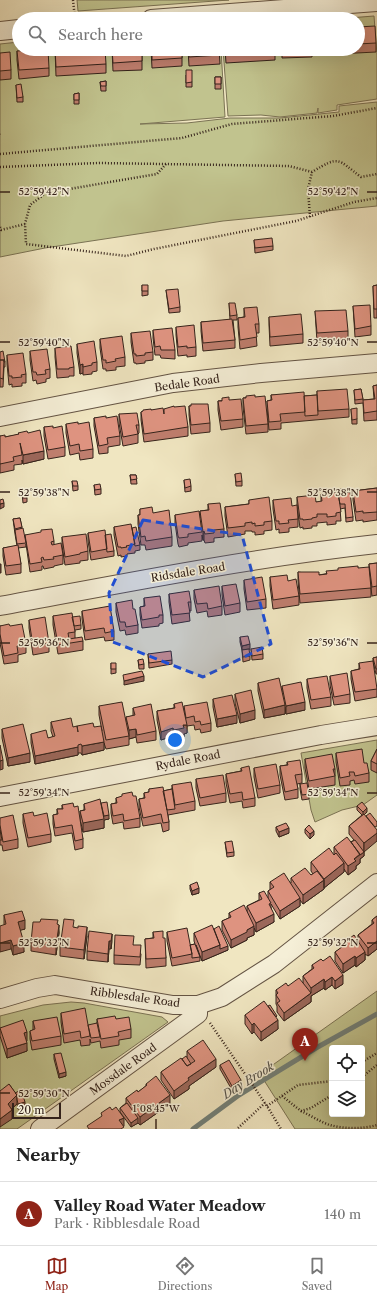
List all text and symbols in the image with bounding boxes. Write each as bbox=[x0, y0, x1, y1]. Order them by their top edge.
search box bbox=[12, 12, 365, 56]
icon: search bbox=[26, 23, 48, 45]
text: Search here bbox=[58, 25, 143, 44]
text: 52°59'42"N bbox=[19, 185, 69, 198]
text: 52°59'42"N bbox=[308, 185, 358, 198]
text: 52°59'40"N bbox=[18, 336, 70, 349]
text: 52°59'40"N bbox=[307, 336, 359, 349]
street label: Bedale Road bbox=[153, 371, 221, 395]
text: 52°59'38"N bbox=[18, 486, 70, 499]
text: 52°59'38"N bbox=[307, 486, 359, 499]
street label: Ridsdale Road bbox=[150, 559, 226, 585]
text: 52°59'36"N bbox=[18, 636, 70, 649]
text: 52°59'36"N bbox=[307, 636, 359, 649]
your location bbox=[165, 730, 185, 750]
street label: Rydale Road bbox=[154, 747, 222, 773]
text: 52°59'34"N bbox=[18, 786, 70, 799]
text: 52°59'34"N bbox=[307, 786, 359, 799]
text: 52°59'32"N bbox=[18, 936, 70, 949]
text: 52°59'32"N bbox=[307, 936, 359, 949]
street label: Ribblesdale Road bbox=[89, 984, 181, 1010]
pin: A bbox=[292, 1028, 318, 1061]
street label: Mossdale Road bbox=[87, 1040, 159, 1098]
map controls bbox=[329, 1045, 365, 1117]
button: locate bbox=[329, 1045, 365, 1081]
water label: Day Brook bbox=[219, 1058, 277, 1102]
button: layers bbox=[329, 1081, 365, 1117]
text: 52°59'30"N bbox=[18, 1087, 70, 1100]
scale bar bbox=[12, 1101, 61, 1120]
text: 1°08'45"W bbox=[132, 1102, 181, 1115]
text: 20 m bbox=[18, 1103, 44, 1117]
text: Nearby bbox=[16, 1145, 80, 1165]
text: Valley Road Water Meadow bbox=[54, 1196, 265, 1215]
text: A bbox=[24, 1206, 34, 1222]
text: 140 m bbox=[324, 1206, 361, 1222]
text: Park · Ribblesdale Road bbox=[54, 1215, 200, 1231]
tab: Map bbox=[45, 1255, 68, 1293]
tab: Directions bbox=[158, 1255, 212, 1293]
tab: Saved bbox=[302, 1255, 332, 1293]

